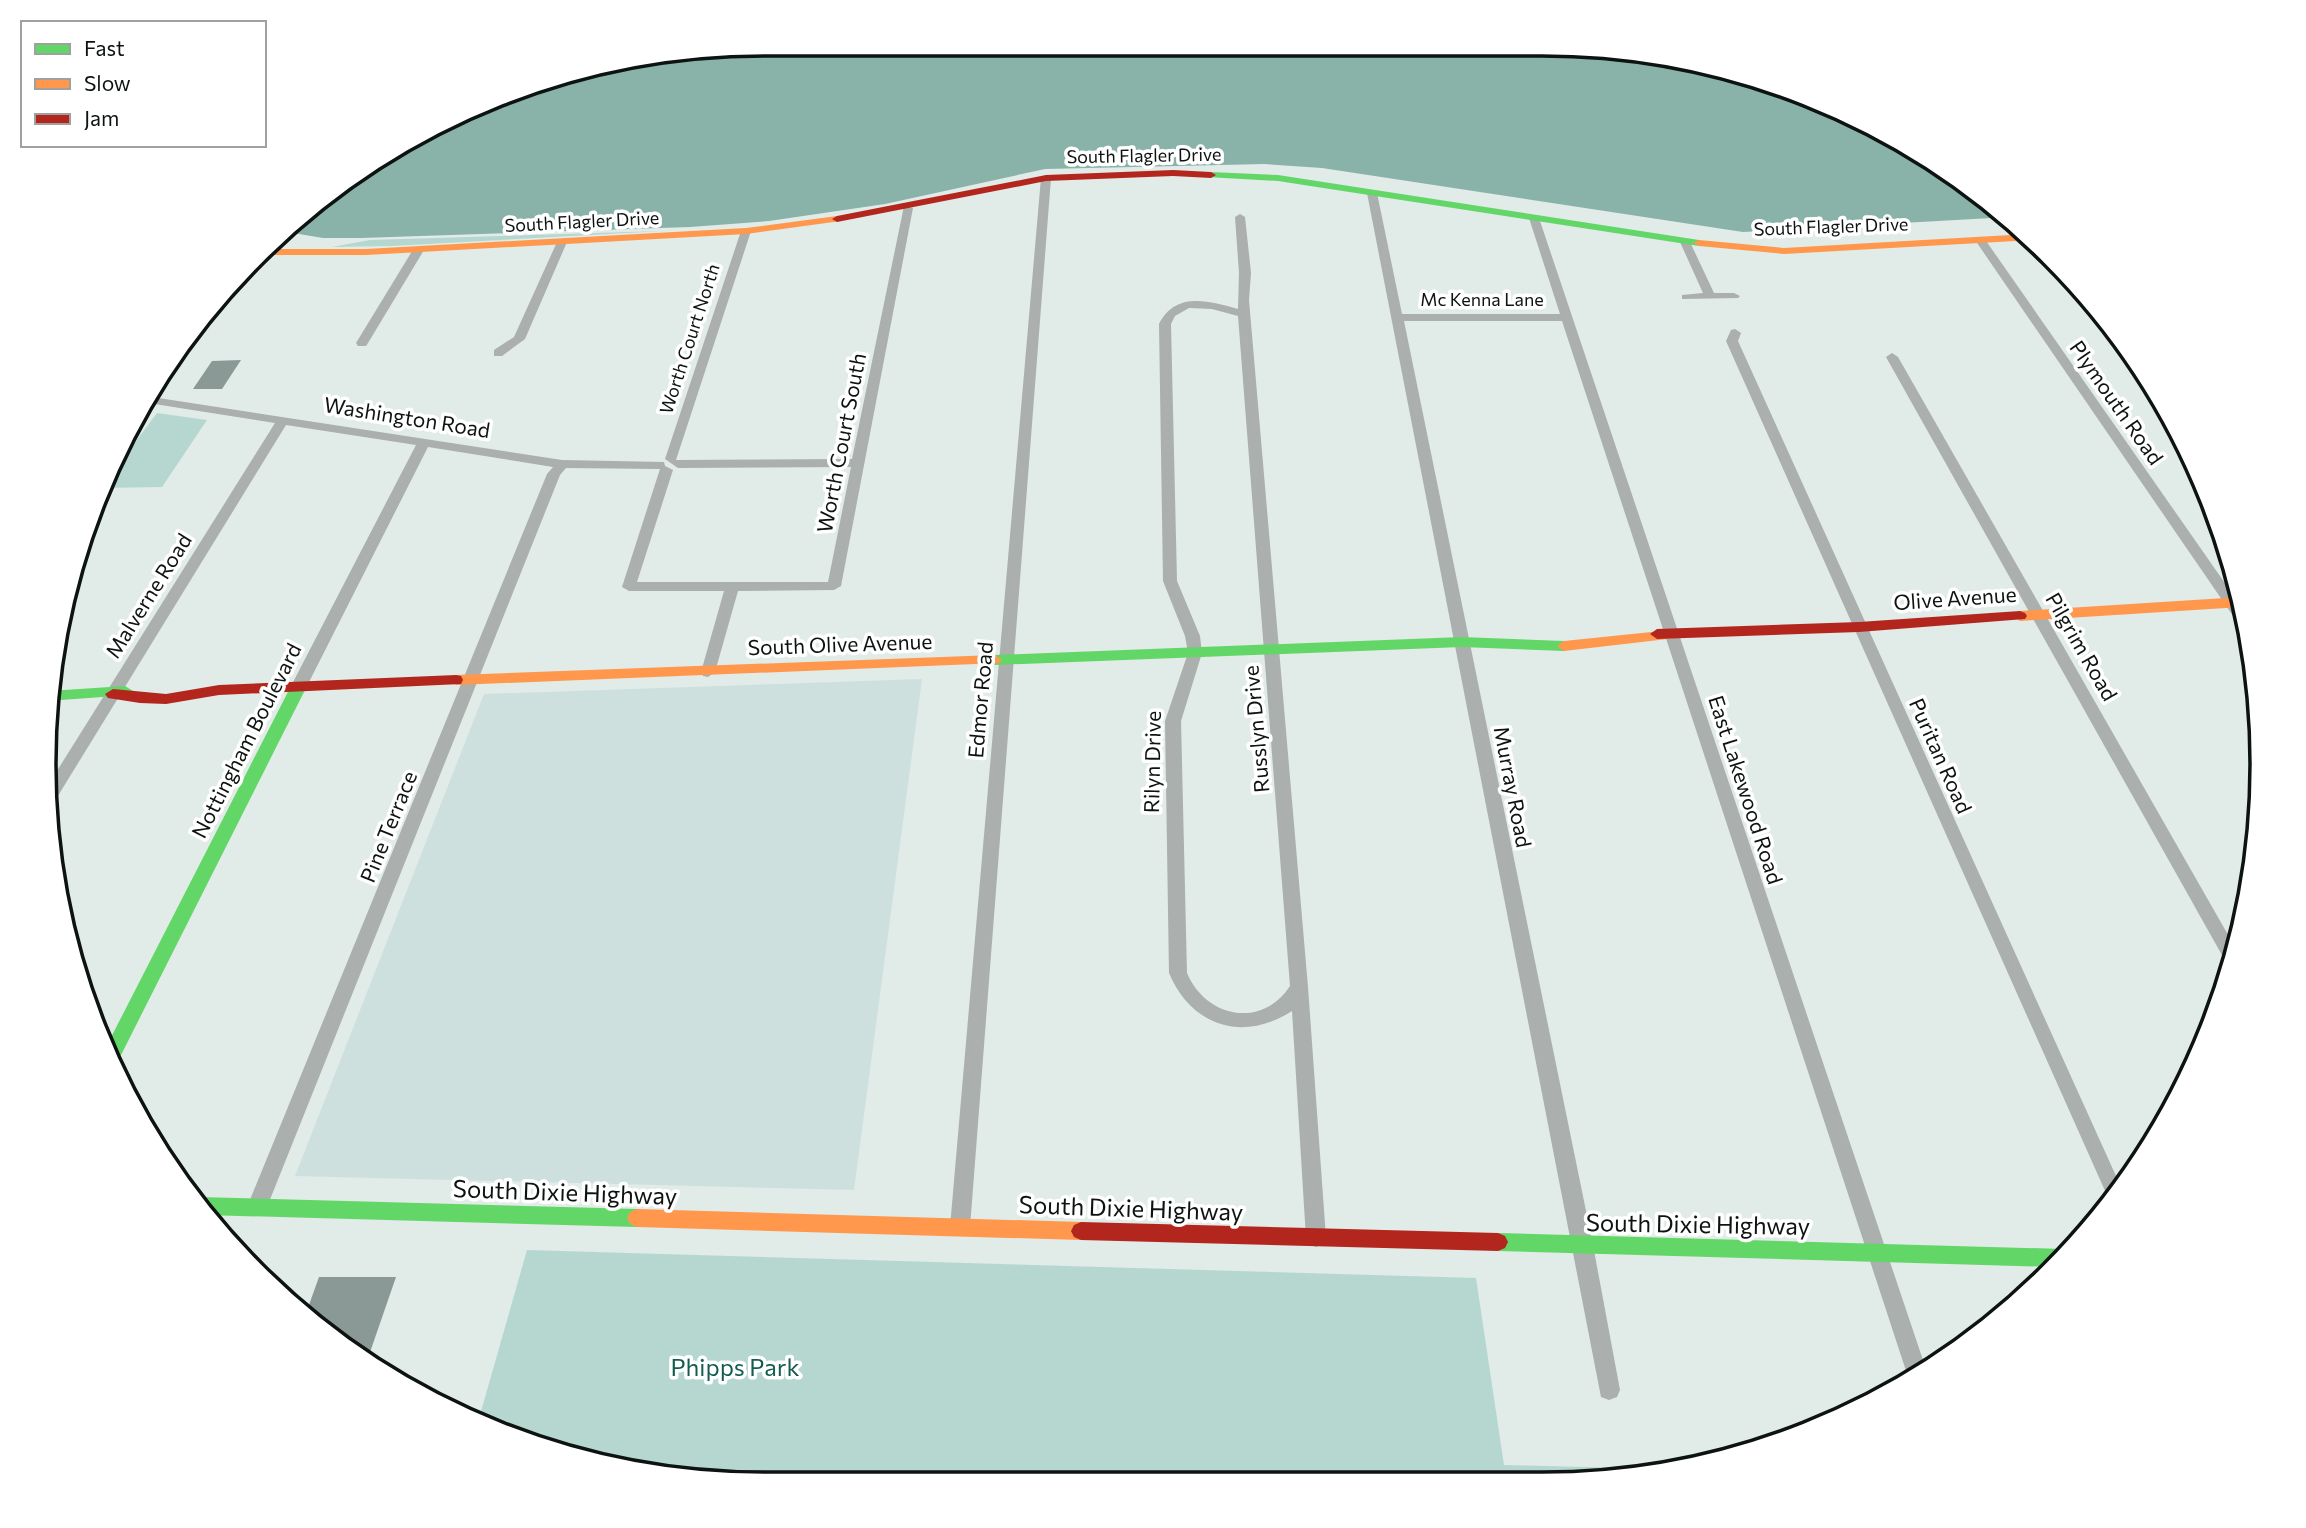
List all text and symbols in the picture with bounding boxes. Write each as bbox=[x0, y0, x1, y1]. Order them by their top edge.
legend bbox=[21, 21, 266, 147]
text: Fast bbox=[84, 35, 125, 60]
text: Slow bbox=[84, 70, 131, 95]
text: Jam bbox=[84, 105, 119, 130]
street label: South Flagler Drive bbox=[1066, 143, 1222, 167]
street label: South Flagler Drive bbox=[504, 206, 660, 236]
street label: South Flagler Drive bbox=[1753, 212, 1909, 240]
street label: Worth Court North bbox=[654, 261, 724, 417]
street label: Mc Kenna Lane bbox=[1420, 288, 1544, 310]
street label: Plymouth Road bbox=[2065, 335, 2169, 469]
street label: Worth Court South bbox=[811, 351, 870, 535]
street label: Washington Road bbox=[322, 391, 492, 442]
street label: Malverne Road bbox=[99, 528, 196, 662]
street label: Olive Avenue bbox=[1892, 581, 2017, 614]
street label: Pilgrim Road bbox=[2041, 588, 2123, 705]
street label: South Olive Avenue bbox=[747, 628, 933, 659]
street label: Nottingham Boulevard bbox=[186, 639, 306, 842]
street label: Edmor Road bbox=[962, 641, 997, 759]
street label: Russlyn Drive bbox=[1237, 664, 1274, 794]
street label: East Lakewood Road bbox=[1704, 692, 1789, 887]
street label: Puritan Road bbox=[1905, 694, 1978, 817]
street label: Rilyn Drive bbox=[1138, 711, 1165, 813]
street label: Murray Road bbox=[1489, 724, 1537, 849]
street label: Pine Terrace bbox=[354, 767, 421, 886]
street label: South Dixie Highway bbox=[452, 1173, 678, 1210]
street label: South Dixie Highway bbox=[1018, 1189, 1244, 1226]
street label: South Dixie Highway bbox=[1586, 1207, 1810, 1240]
park label: Phipps Park bbox=[671, 1352, 799, 1381]

